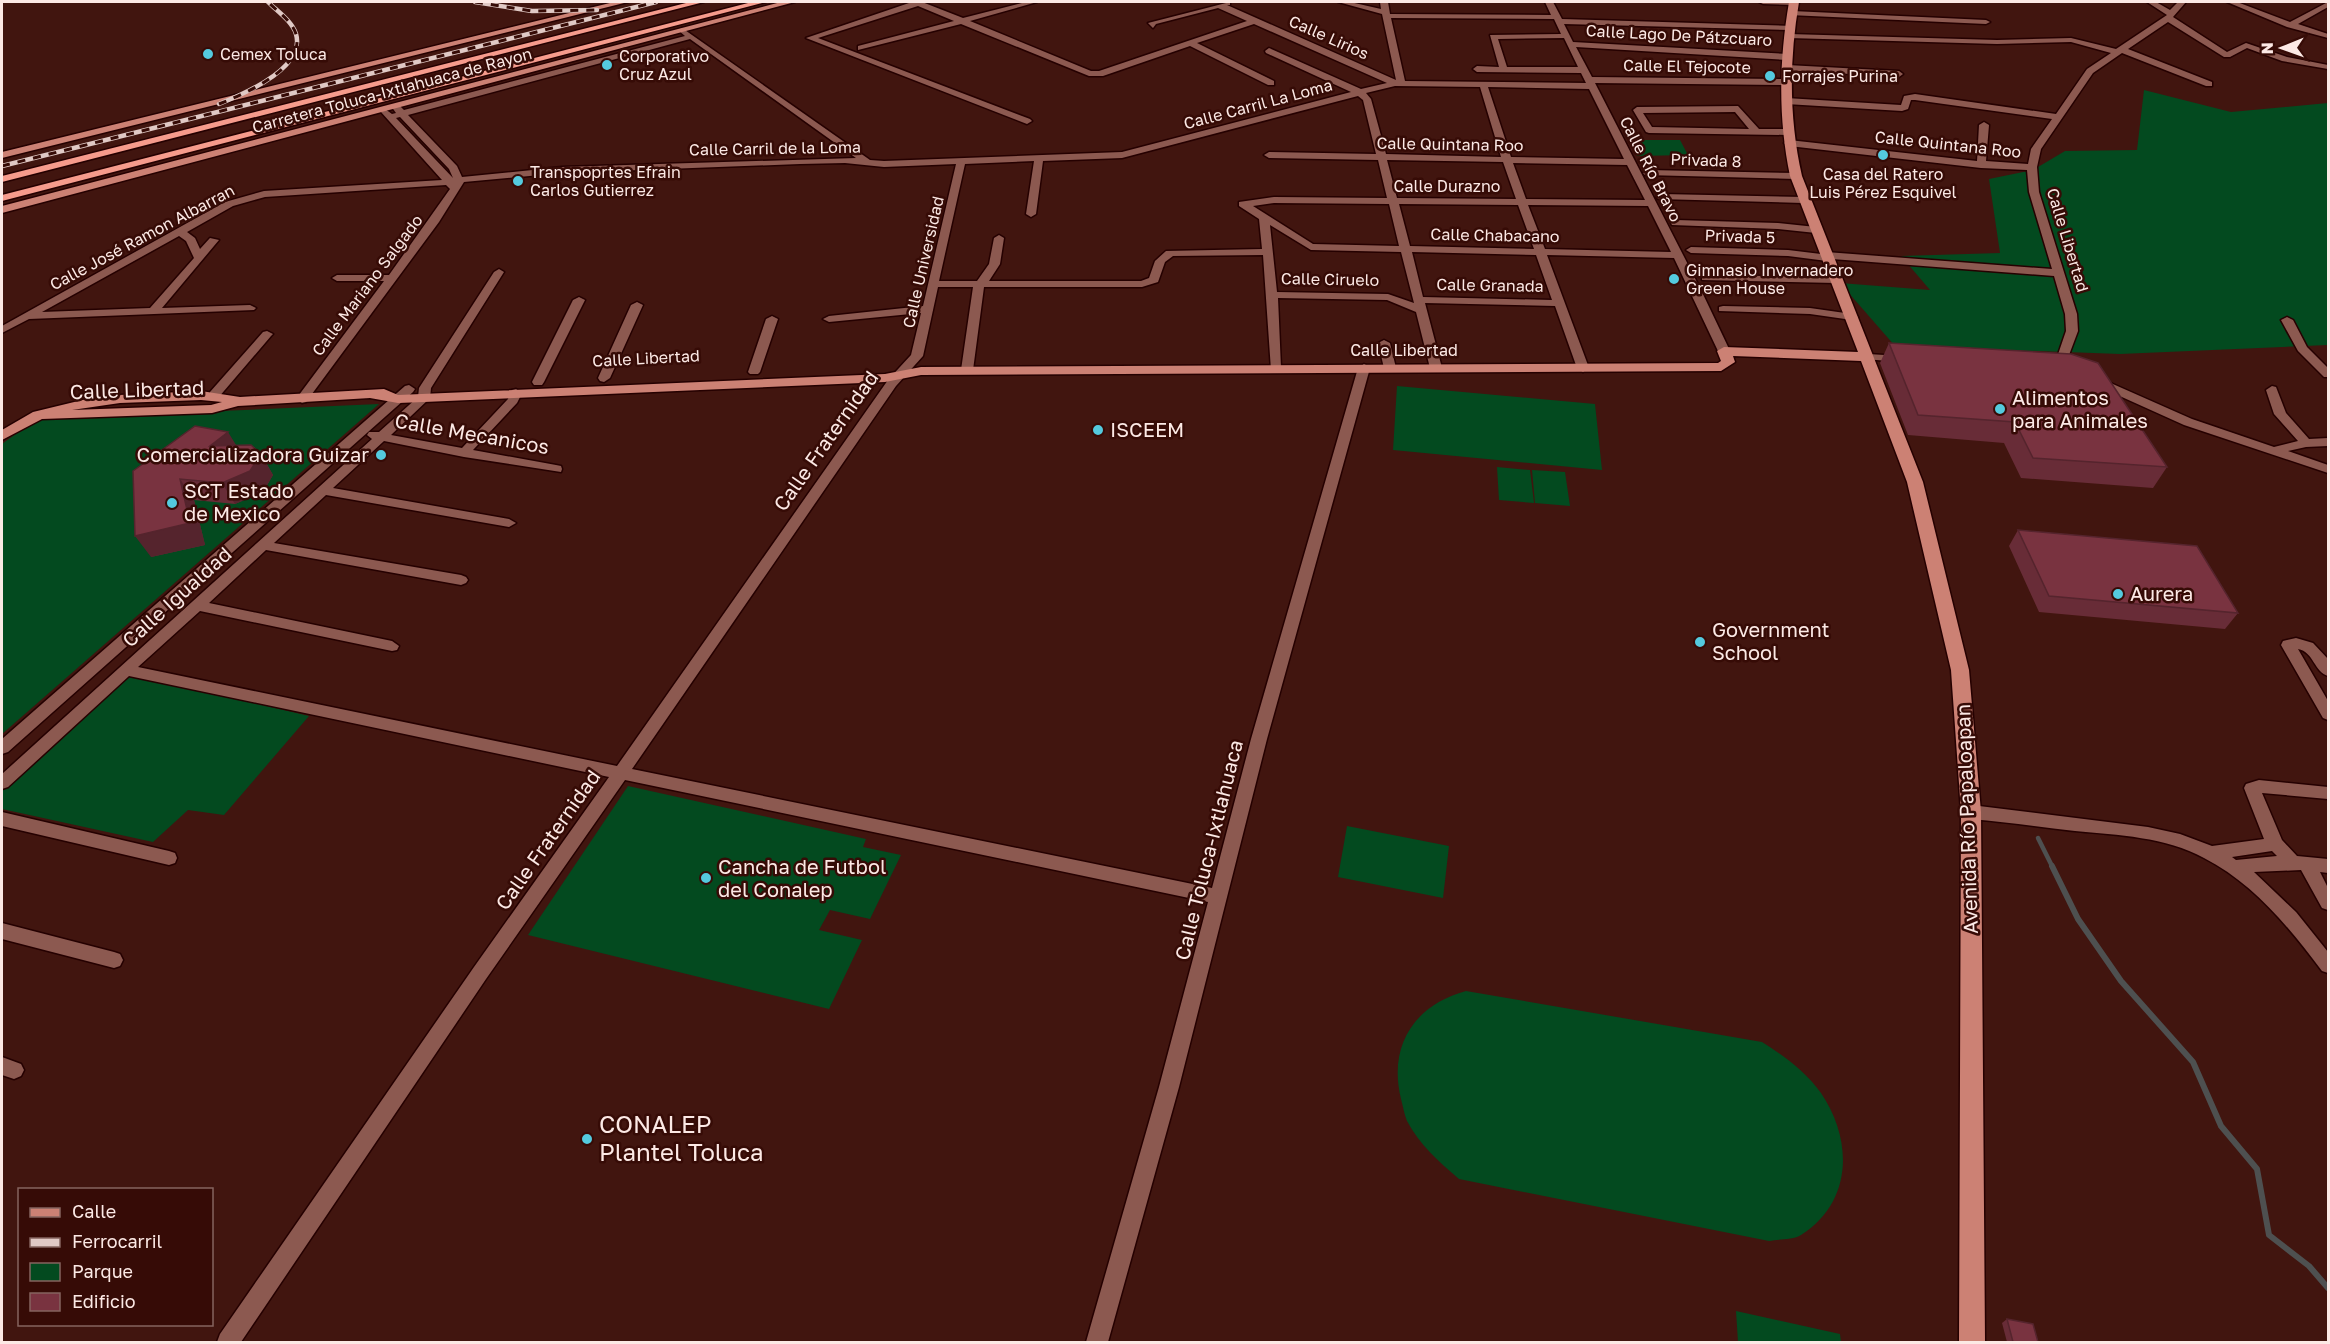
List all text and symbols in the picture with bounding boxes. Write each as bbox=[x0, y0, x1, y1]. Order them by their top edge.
street label: Calle Lirios bbox=[1286, 11, 1372, 63]
north arrow bbox=[2252, 18, 2312, 78]
street label: Calle Lago De Pátzcuaro bbox=[1585, 20, 1773, 50]
text: N bbox=[2257, 42, 2277, 55]
street label: Carretera Toluca-Ixtlahuaca de Rayon bbox=[250, 43, 534, 137]
place label: Cemex Toluca bbox=[220, 44, 327, 64]
place label: Corporativo Cruz Azul bbox=[619, 46, 709, 84]
marker: Cemex Toluca bbox=[201, 47, 215, 61]
street label: Calle El Tejocote bbox=[1623, 55, 1751, 77]
marker: Corporativo Cruz Azul bbox=[600, 58, 614, 72]
place label: Forrajes Purina bbox=[1782, 66, 1898, 86]
marker: Forrajes Purina bbox=[1763, 69, 1777, 83]
street label: Calle Carril La Loma bbox=[1181, 75, 1335, 133]
street label: Calle Río Bravo bbox=[1616, 113, 1686, 225]
street label: Calle Quintana Roo bbox=[1874, 126, 2022, 162]
street label: Calle Quintana Roo bbox=[1376, 133, 1524, 155]
street label: Calle Carril de la Loma bbox=[689, 136, 861, 160]
marker: Casa del Ratero Luis Pérez Esquivel bbox=[1876, 148, 1890, 162]
street label: Privada 8 bbox=[1670, 149, 1742, 171]
place label: Transpoprtes Efrain Carlos Gutierrez bbox=[530, 162, 681, 200]
place label: Casa del Ratero Luis Pérez Esquivel bbox=[1809, 164, 1957, 202]
marker: Transpoprtes Efrain Carlos Gutierrez bbox=[511, 174, 525, 188]
street label: Calle Durazno bbox=[1394, 176, 1500, 196]
street label: Calle José Ramon Albarran bbox=[46, 180, 238, 294]
street label: Calle Libertad bbox=[2043, 186, 2093, 294]
street label: Calle Universidad bbox=[898, 194, 948, 330]
street label: Calle Mariano Salgado bbox=[307, 210, 427, 360]
street label: Calle Chabacano bbox=[1430, 224, 1560, 246]
street label: Privada 5 bbox=[1704, 225, 1776, 247]
place label: Gimnasio Invernadero Green House bbox=[1686, 260, 1853, 298]
street label: Calle Ciruelo bbox=[1281, 268, 1379, 290]
marker: Gimnasio Invernadero Green House bbox=[1667, 272, 1681, 286]
street label: Calle Granada bbox=[1436, 274, 1544, 296]
street label: Calle Libertad bbox=[1350, 340, 1458, 360]
street label: Calle Libertad bbox=[592, 345, 700, 371]
street label: Calle Fraternidad bbox=[768, 366, 883, 515]
street label: Calle Libertad bbox=[69, 375, 205, 403]
place label: Alimentos para Animales bbox=[2012, 385, 2148, 432]
marker: Alimentos para Animales bbox=[1993, 402, 2007, 416]
street label: Calle Mecanicos bbox=[393, 408, 551, 458]
place label: ISCEEM bbox=[1110, 417, 1184, 441]
marker: ISCEEM bbox=[1091, 423, 1105, 437]
place label: Comercializadora Guizar bbox=[137, 442, 369, 466]
marker: Comercializadora Guizar bbox=[374, 448, 388, 462]
place label: SCT Estado de Mexico bbox=[184, 478, 294, 525]
marker: SCT Estado de Mexico bbox=[165, 496, 179, 510]
street label: Calle Igualdad bbox=[117, 541, 236, 651]
place label: Aurera bbox=[2130, 581, 2193, 605]
marker: Aurera bbox=[2111, 587, 2125, 601]
place label: Government School bbox=[1712, 617, 1830, 664]
marker: Government School bbox=[1693, 635, 1707, 649]
street label: Avenida Río Papaloapan bbox=[1950, 704, 1982, 934]
street label: Calle Toluca-Ixtlahuaca bbox=[1169, 737, 1247, 962]
street label: Calle Fraternidad bbox=[490, 765, 605, 914]
place label: Cancha de Futbol del Conalep bbox=[718, 854, 886, 901]
marker: Cancha de Futbol del Conalep bbox=[699, 871, 713, 885]
place label: CONALEP Plantel Toluca bbox=[599, 1109, 764, 1166]
marker: CONALEP Plantel Toluca bbox=[580, 1132, 594, 1146]
legend bbox=[18, 1188, 213, 1326]
text: Calle bbox=[72, 1200, 116, 1222]
text: Ferrocarril bbox=[72, 1230, 162, 1252]
text: Parque bbox=[72, 1260, 133, 1282]
text: Edificio bbox=[72, 1290, 136, 1312]

